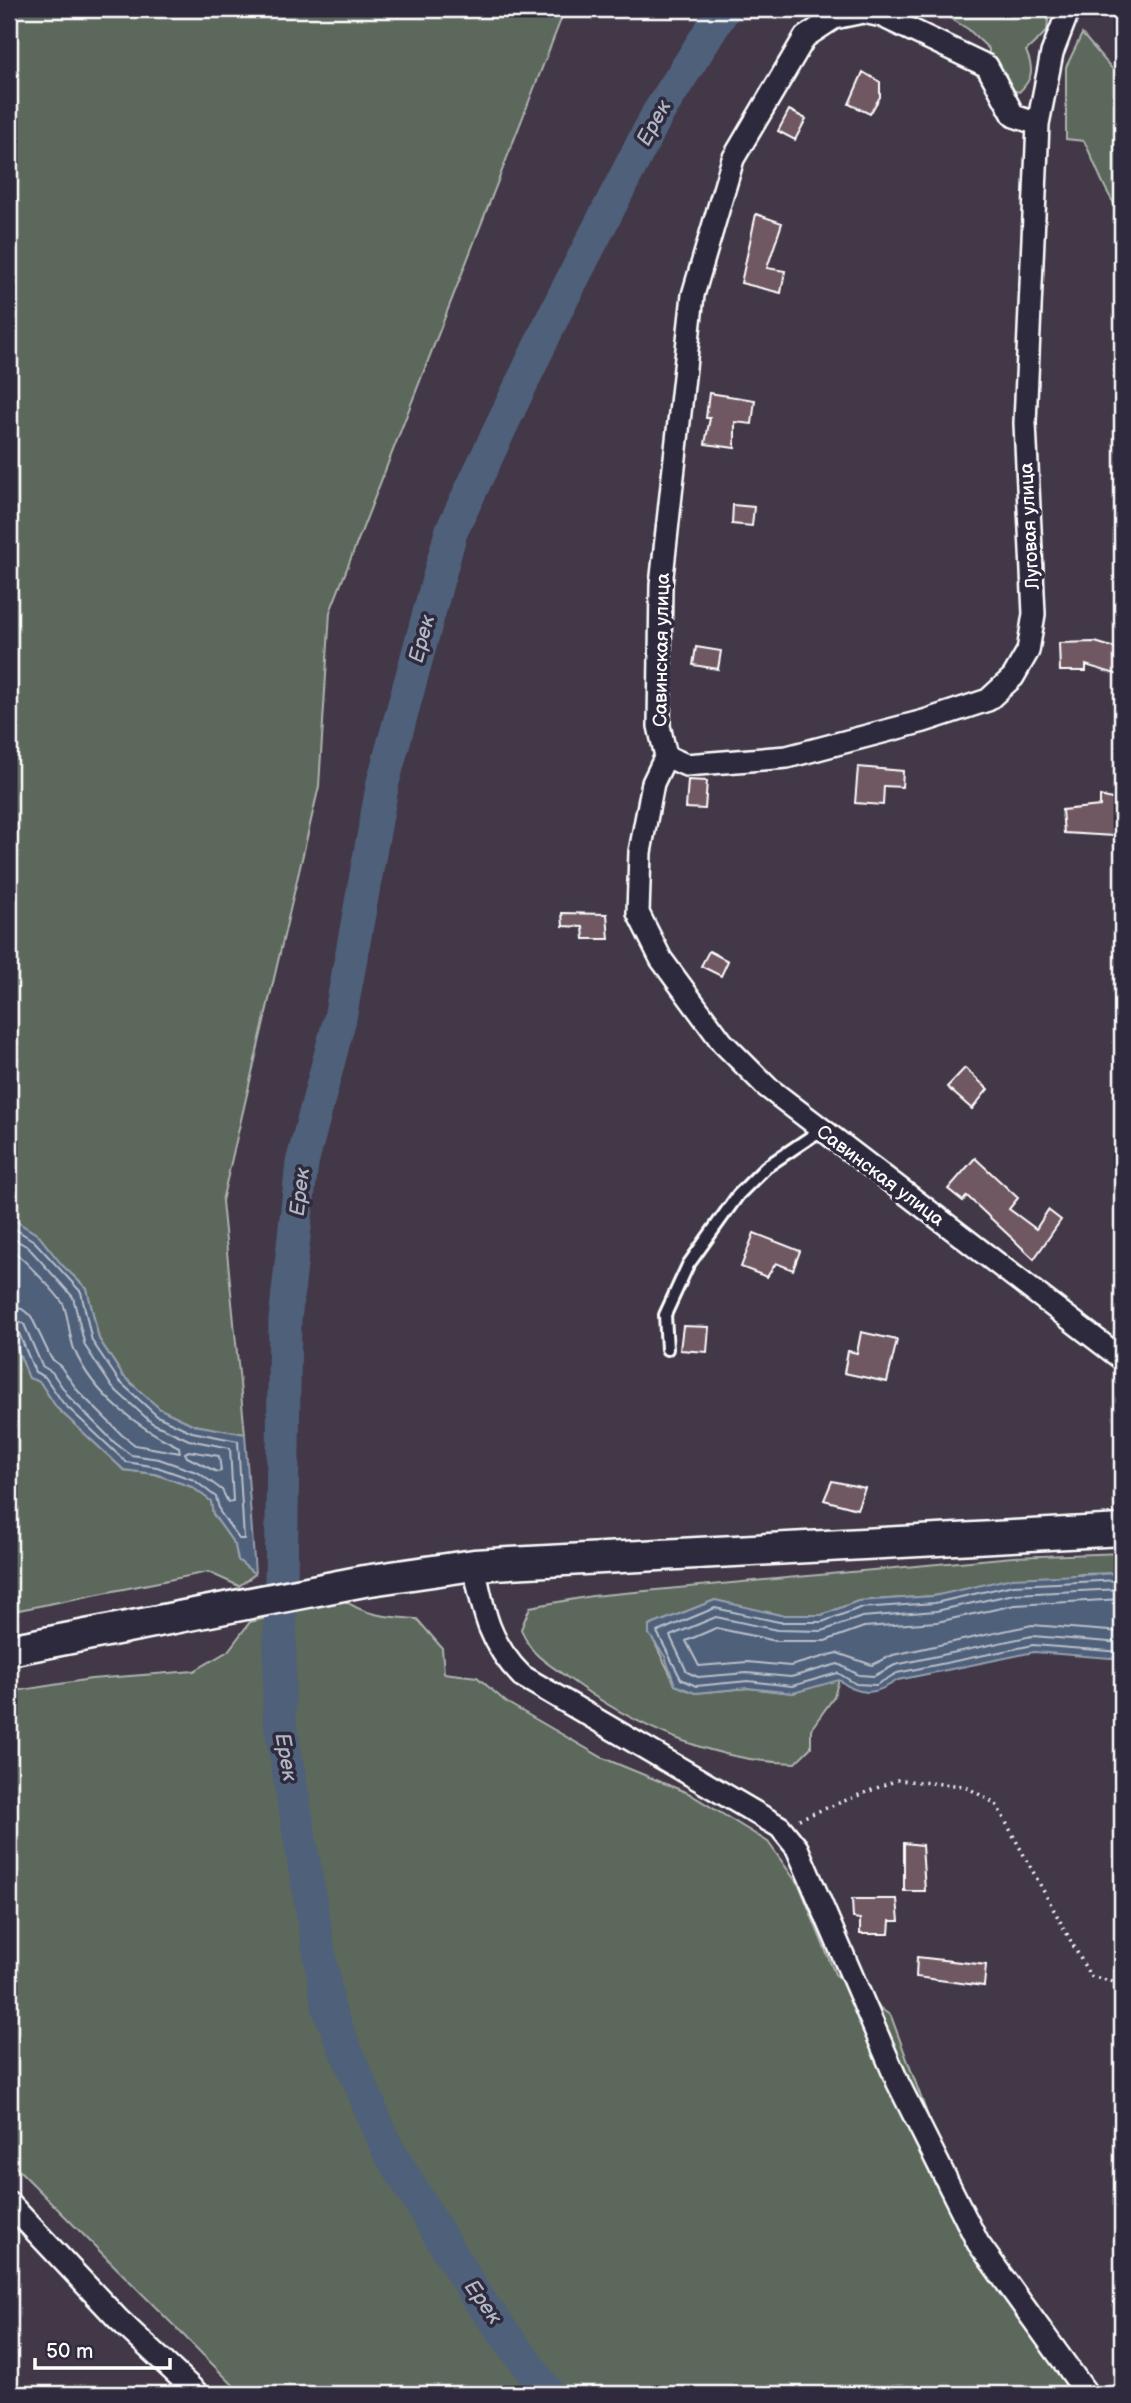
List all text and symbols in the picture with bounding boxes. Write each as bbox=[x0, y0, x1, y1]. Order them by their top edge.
water label: Ерек bbox=[631, 95, 677, 150]
street label: Луговая улица bbox=[1015, 462, 1045, 591]
street label: Савинская улица bbox=[649, 573, 675, 727]
water label: Ерек bbox=[404, 612, 441, 666]
street label: Савинская улица bbox=[812, 1120, 948, 1232]
water label: Ерек bbox=[285, 1166, 315, 1218]
water label: Ерек bbox=[269, 1731, 303, 1784]
water label: Ерек bbox=[459, 2275, 508, 2330]
scale bar bbox=[35, 2326, 170, 2370]
text: 50 m bbox=[46, 2339, 93, 2364]

